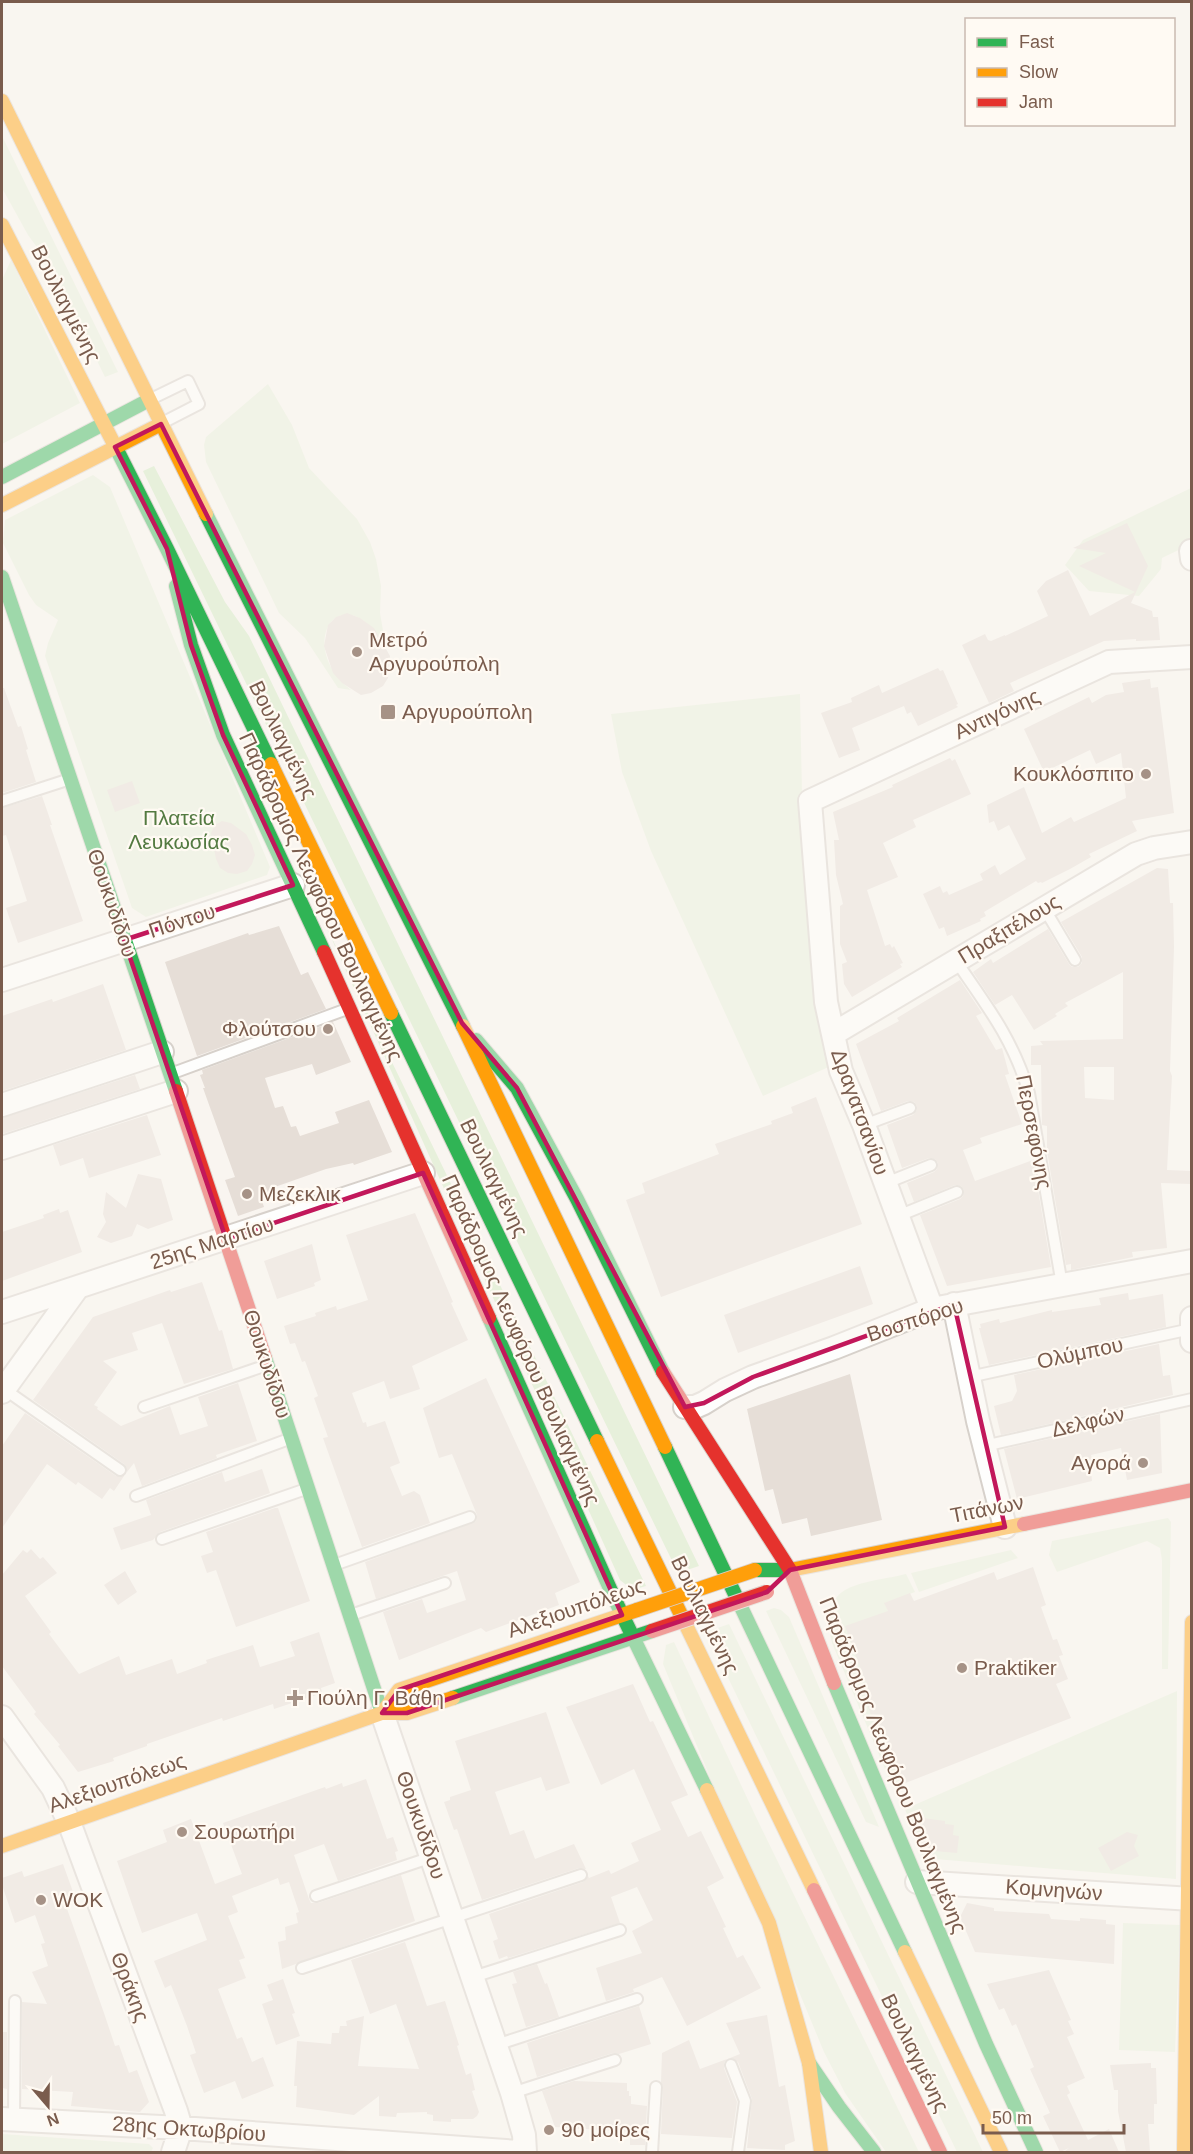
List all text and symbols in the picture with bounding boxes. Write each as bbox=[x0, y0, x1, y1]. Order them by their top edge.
legend bbox=[965, 18, 1175, 126]
text: Fast bbox=[1019, 32, 1054, 52]
text: Slow bbox=[1019, 62, 1059, 82]
text: Jam bbox=[1019, 92, 1053, 112]
street label: Βουλιαγμένης bbox=[27, 241, 106, 366]
place label: Μετρό Αργυρούπολη bbox=[369, 628, 500, 675]
marker: Μετρό Αργυρούπολη bbox=[350, 645, 364, 659]
street label: Βουλιαγμένης bbox=[245, 677, 322, 803]
street label: Αντιγόνης bbox=[950, 684, 1043, 743]
place label: Αργυρούπολη bbox=[402, 700, 533, 723]
marker: Αργυρούπολη bbox=[379, 703, 397, 721]
street label: Παράδρομος Λεωφόρου Βουλιαγμένης bbox=[235, 729, 408, 1065]
place label: Κουκλόσπιτο bbox=[1013, 762, 1134, 785]
marker: Κουκλόσπιτο bbox=[1139, 767, 1153, 781]
park label: Πλατεία Λευκωσίας bbox=[128, 806, 230, 853]
street label: Θουκυδίδου bbox=[83, 846, 142, 960]
street label: Πραξιτέλους bbox=[954, 889, 1064, 968]
street label: Πόντου bbox=[146, 899, 218, 942]
place label: Φλούτσου bbox=[222, 1017, 316, 1040]
marker: Φλούτσου bbox=[321, 1022, 335, 1036]
street label: Δραγατσανίου bbox=[827, 1046, 894, 1178]
street label: Περσεφόνης bbox=[1012, 1073, 1057, 1191]
street label: Βουλιαγμένης bbox=[456, 1115, 533, 1241]
street label: Παράδρομος Λεωφόρου Βουλιαγμένης bbox=[438, 1171, 605, 1509]
place label: Μεζεκλικ bbox=[259, 1182, 341, 1205]
marker: Μεζεκλικ bbox=[240, 1187, 254, 1201]
street label: 25ης Μαρτίου bbox=[147, 1212, 276, 1273]
street label: Βοσπόρου bbox=[864, 1293, 966, 1346]
street label: Θουκυδίδου bbox=[239, 1307, 296, 1421]
street label: Ολύμπου bbox=[1035, 1332, 1125, 1373]
street label: Δελφών bbox=[1049, 1402, 1127, 1441]
place label: Αγορά bbox=[1071, 1451, 1131, 1474]
marker: Αγορά bbox=[1136, 1456, 1150, 1470]
street label: Τιτάνων bbox=[948, 1490, 1026, 1527]
street label: Βουλιαγμένης bbox=[667, 1552, 744, 1678]
street label: Αλεξιουπόλεως bbox=[504, 1573, 647, 1642]
street label: Παράδρομος Λεωφόρου Βουλιαγμένης bbox=[815, 1594, 972, 1936]
place label: Praktiker bbox=[974, 1656, 1057, 1679]
marker: Praktiker bbox=[955, 1661, 969, 1675]
place label: Γιούλη Γ. Βάθη bbox=[307, 1686, 444, 1709]
marker: Γιούλη Γ. Βάθη bbox=[288, 1691, 302, 1705]
street label: Αλεξιουπόλεως bbox=[45, 1748, 188, 1817]
street label: Θουκυδίδου bbox=[392, 1768, 451, 1882]
place label: Σουρωτήρι bbox=[194, 1820, 295, 1843]
marker: Σουρωτήρι bbox=[175, 1825, 189, 1839]
street label: Κομνηνών bbox=[1005, 1875, 1103, 1904]
place label: WOK bbox=[53, 1888, 103, 1911]
marker: WOK bbox=[34, 1893, 48, 1907]
street label: Θράκης bbox=[107, 1949, 154, 2025]
street label: Βουλιαγμένης bbox=[877, 1990, 954, 2116]
north arrow bbox=[18, 2076, 78, 2136]
scale bar bbox=[983, 2097, 1124, 2135]
text: 50 m bbox=[992, 2108, 1032, 2128]
text: N bbox=[45, 2110, 61, 2130]
street label: 28ης Οκτωβρίου bbox=[111, 2112, 267, 2145]
place label: 90 μοίρες bbox=[561, 2118, 650, 2141]
marker: 90 μοίρες bbox=[542, 2123, 556, 2137]

